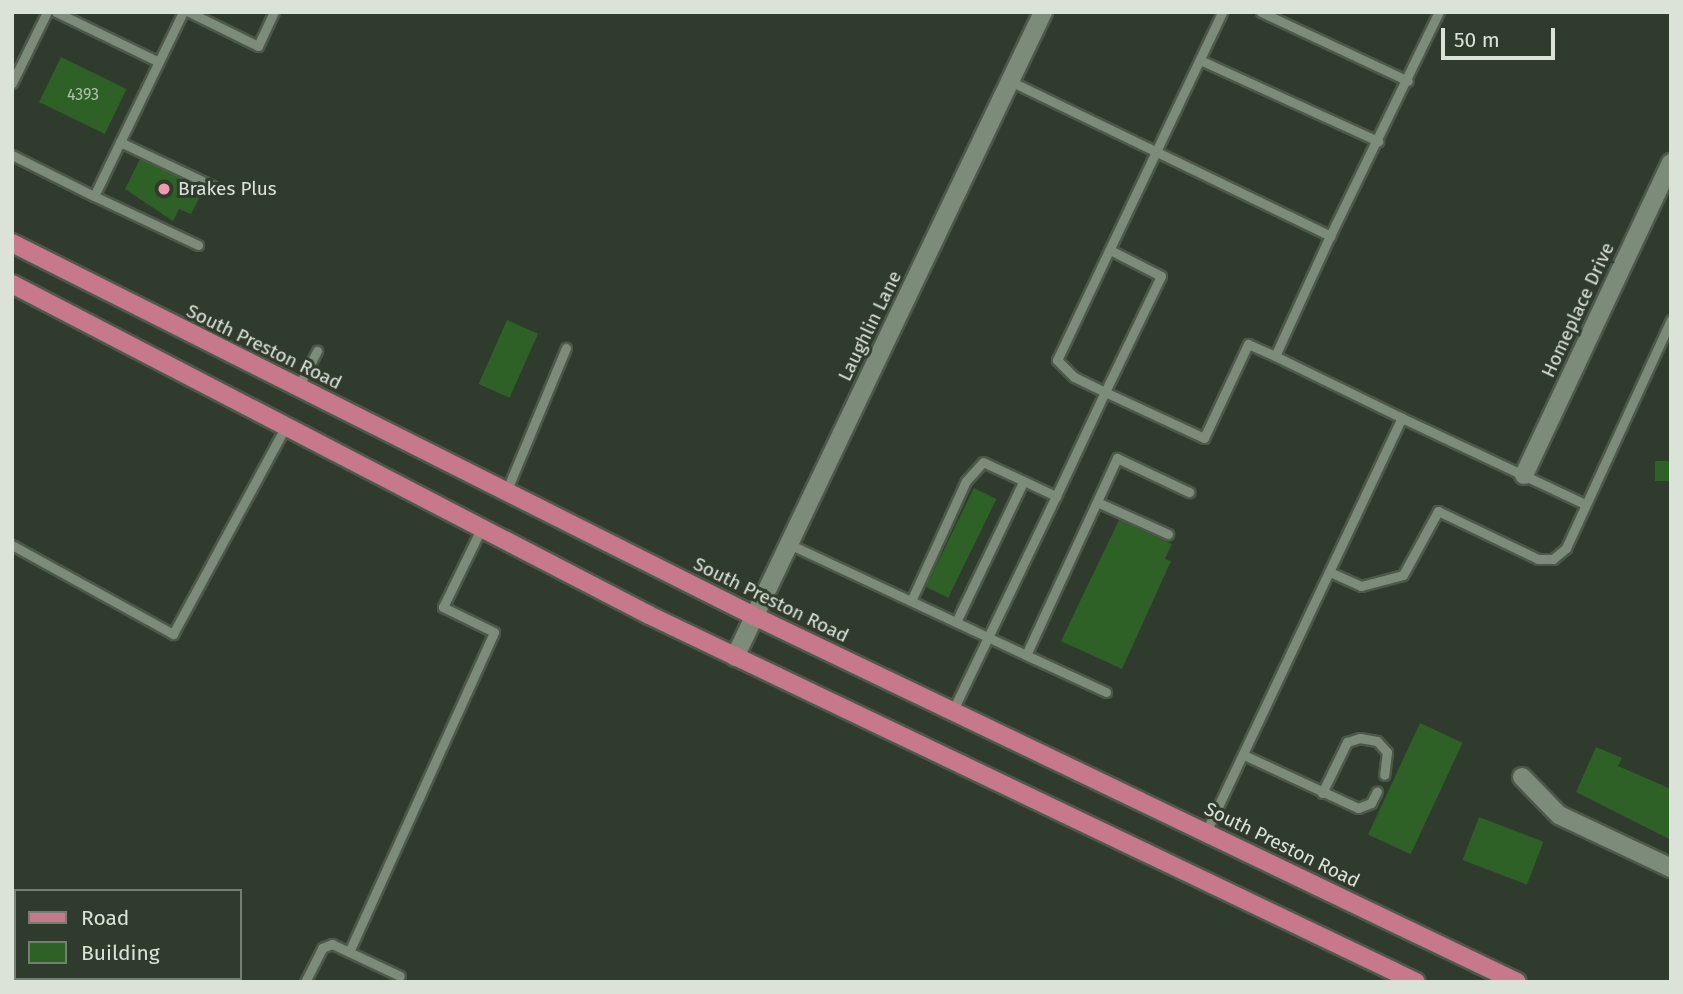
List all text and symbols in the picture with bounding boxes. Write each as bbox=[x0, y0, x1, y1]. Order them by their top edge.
scale bar bbox=[1445, 14, 1559, 58]
text: 50 m bbox=[1454, 27, 1500, 53]
house number: 4393 bbox=[67, 85, 99, 105]
place label: Brakes Plus bbox=[178, 178, 277, 200]
marker: Brakes Plus bbox=[156, 181, 172, 197]
street label: Homeplace Drive bbox=[1537, 239, 1619, 381]
street label: Laughlin Lane bbox=[833, 267, 907, 385]
street label: South Preston Road bbox=[183, 300, 345, 394]
street label: South Preston Road bbox=[690, 553, 852, 647]
street label: South Preston Road bbox=[1201, 798, 1363, 892]
legend bbox=[14, 889, 242, 980]
text: Road bbox=[81, 905, 129, 931]
text: Building bbox=[81, 940, 160, 966]

